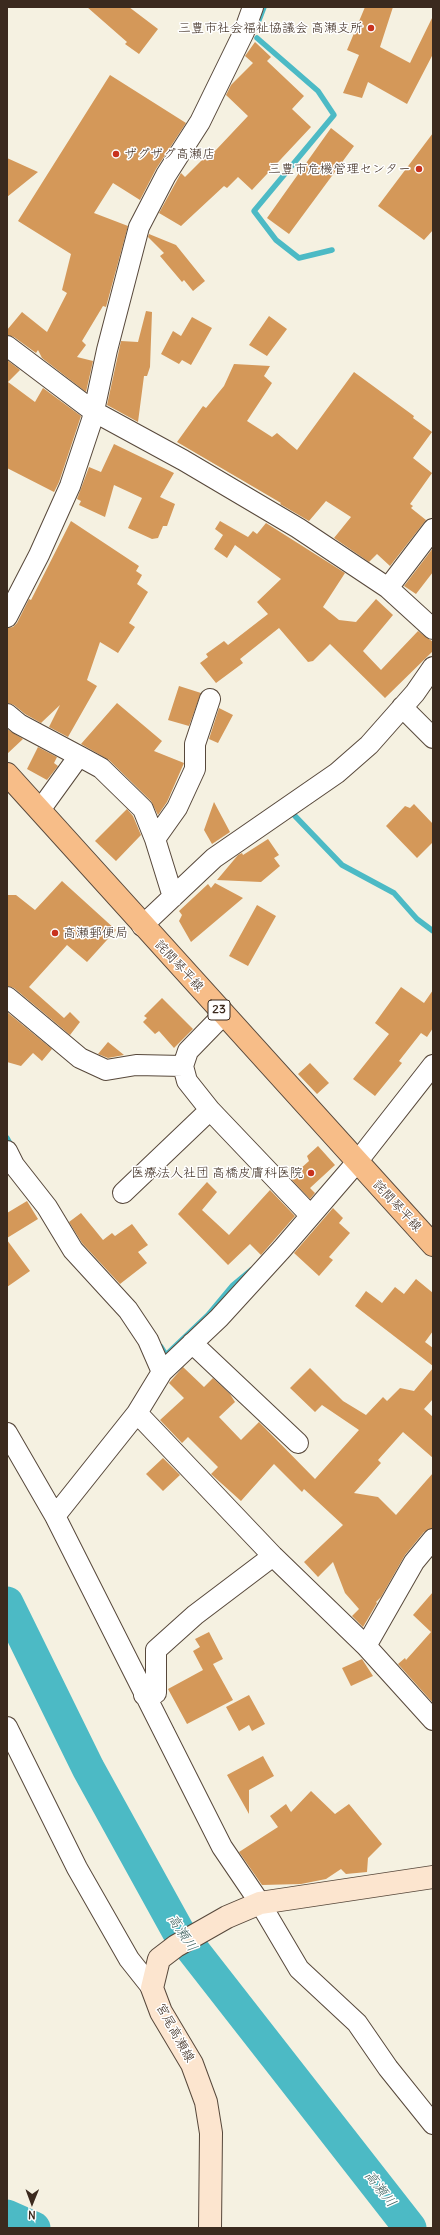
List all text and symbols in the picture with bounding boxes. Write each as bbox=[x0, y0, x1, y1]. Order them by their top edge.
place label: 三豊市社会福祉協議会 高瀬支所 bbox=[178, 20, 363, 36]
marker: 三豊市社会福祉協議会 高瀬支所 bbox=[366, 23, 376, 33]
place label: ザグザグ高瀬店 bbox=[124, 146, 215, 162]
marker: ザグザグ高瀬店 bbox=[111, 149, 121, 159]
place label: 三豊市危機管理センター bbox=[268, 161, 411, 177]
marker: 三豊市危機管理センター bbox=[414, 164, 424, 174]
place label: 高瀬郵便局 bbox=[63, 925, 128, 941]
marker: 高瀬郵便局 bbox=[50, 928, 60, 938]
street label: 詫間琴平線 bbox=[151, 937, 207, 995]
road number: 23 bbox=[208, 1000, 230, 1020]
place label: 医療法人社団 高橋皮膚科医院 bbox=[131, 1165, 303, 1181]
marker: 医療法人社団 高橋皮膚科医院 bbox=[306, 1168, 316, 1178]
street label: 詫間琴平線 bbox=[369, 1177, 425, 1235]
water label: 高瀬川 bbox=[163, 1911, 201, 1955]
street label: 宮尾高瀬線 bbox=[152, 2001, 198, 2065]
water label: 高瀬川 bbox=[360, 2167, 400, 2211]
north arrow bbox=[12, 2183, 52, 2223]
text: N bbox=[28, 2208, 36, 2222]

